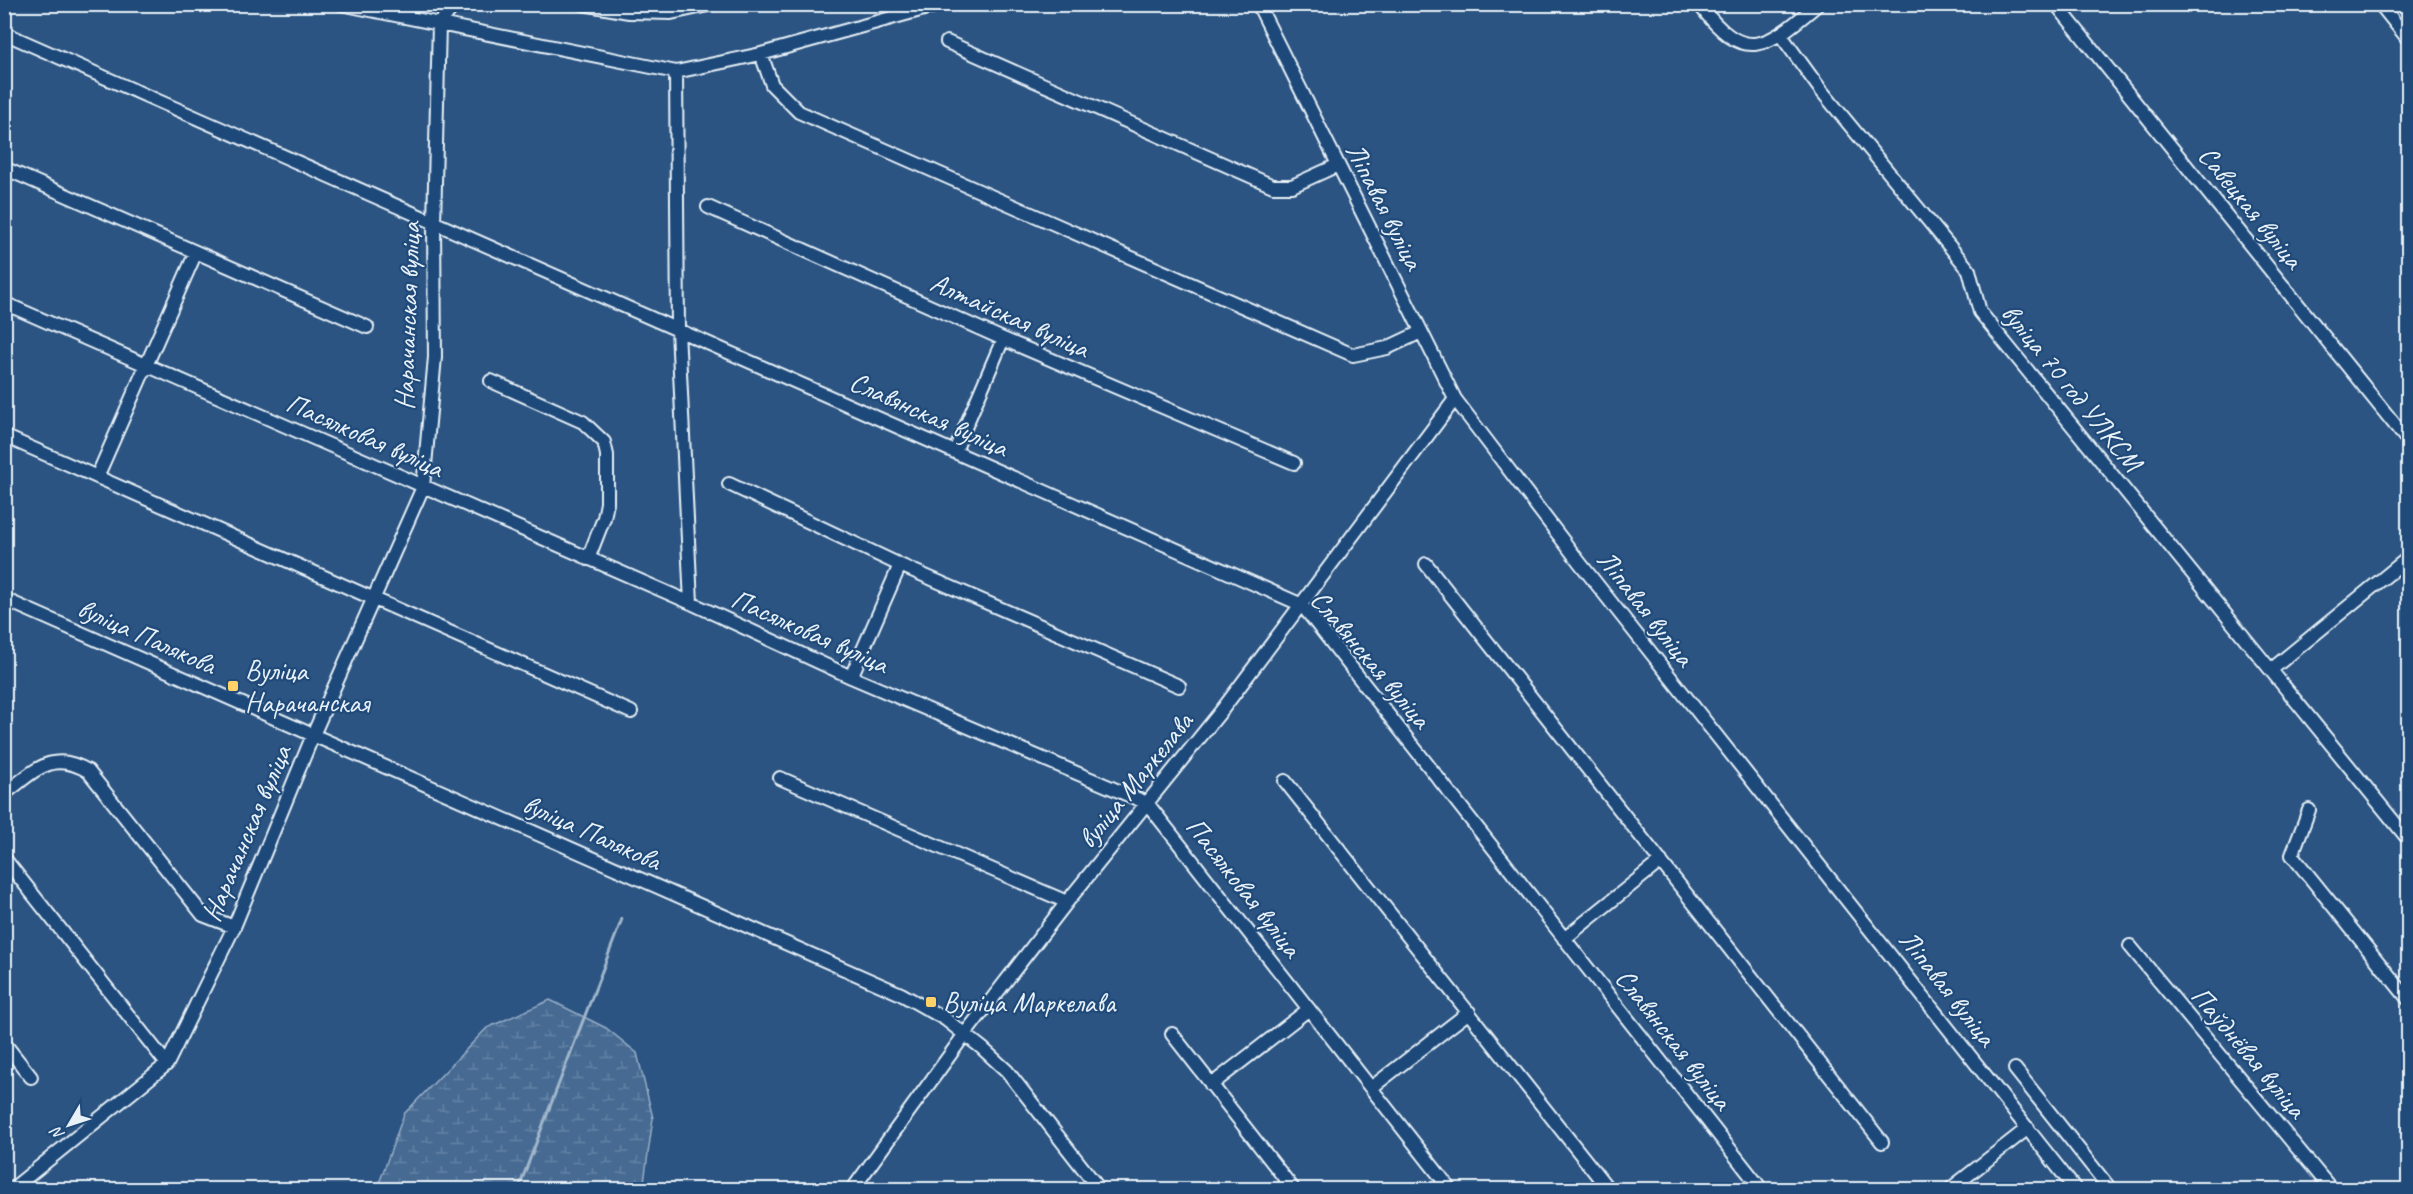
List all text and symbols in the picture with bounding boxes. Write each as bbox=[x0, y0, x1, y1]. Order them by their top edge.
street label: Ліпавая вуліца bbox=[1338, 137, 1433, 277]
street label: Савецкая вуліца bbox=[2191, 138, 2312, 277]
street label: Нарачанская вуліца bbox=[386, 220, 428, 411]
street label: Алтайская вуліца bbox=[925, 264, 1096, 366]
street label: вуліца 70 год УЛКСМ bbox=[1994, 296, 2152, 480]
street label: Славянская вуліца bbox=[844, 364, 1015, 465]
street label: Пасялковая вуліца bbox=[281, 385, 451, 486]
street label: Ліпавая вуліца bbox=[1590, 543, 1703, 674]
street label: Пасялковая вуліца bbox=[726, 581, 896, 682]
street label: Славянская вуліца bbox=[1303, 583, 1440, 737]
street label: вуліца Палякова bbox=[72, 590, 223, 683]
place label: Вуліца Нарачанская bbox=[245, 653, 372, 720]
marker: Вуліца Нарачанская bbox=[226, 679, 240, 693]
street label: вуліца Маркелава bbox=[1070, 704, 1202, 855]
street label: Нарачанская вуліца bbox=[193, 738, 300, 926]
street label: вуліца Палякова bbox=[517, 786, 668, 879]
street label: Пасялковая вуліца bbox=[1178, 810, 1311, 965]
street label: Ліпавая вуліца bbox=[1892, 923, 2005, 1054]
street label: Славянская вуліца bbox=[1608, 961, 1741, 1118]
street label: Паўднёвая вуліца bbox=[2184, 979, 2315, 1126]
place label: Вуліца Маркелава bbox=[943, 985, 1117, 1020]
marker: Вуліца Маркелава bbox=[924, 995, 938, 1009]
north arrow bbox=[39, 1095, 99, 1155]
text: N bbox=[45, 1121, 69, 1144]

